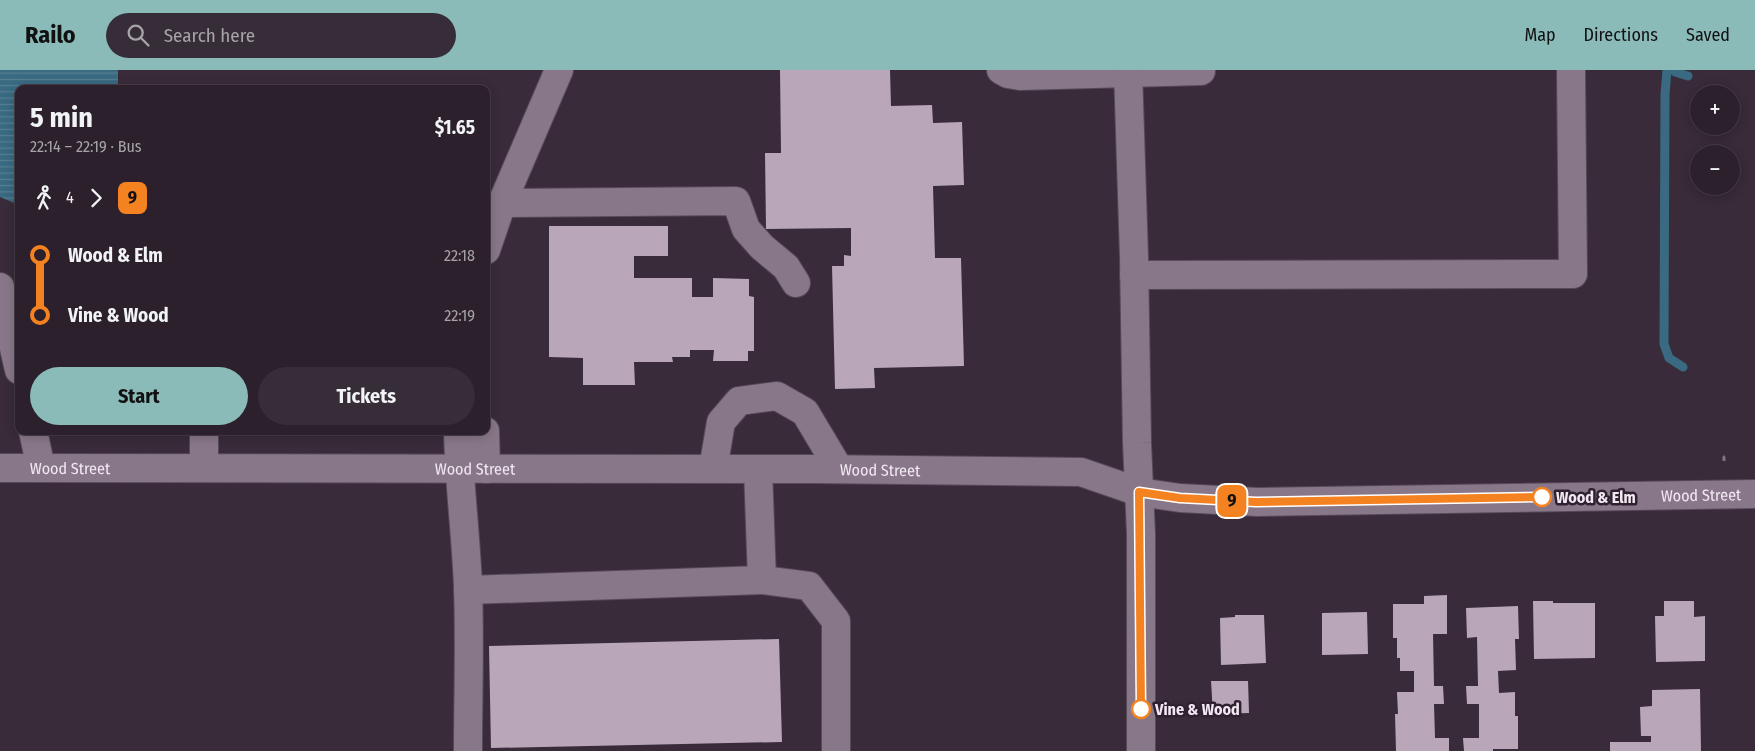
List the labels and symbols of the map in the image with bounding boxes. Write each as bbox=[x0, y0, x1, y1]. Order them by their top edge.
street label: Wood Street bbox=[30, 459, 111, 478]
street label: Wood Street bbox=[435, 459, 516, 478]
street label: Wood Street bbox=[840, 460, 921, 480]
line badge: 9 bbox=[1216, 485, 1248, 517]
street label: Wood Street bbox=[1661, 485, 1742, 505]
marker: Wood & Elm bbox=[1532, 487, 1552, 507]
place label: Wood & Elm bbox=[1556, 488, 1636, 507]
marker: Vine & Wood bbox=[1131, 699, 1151, 719]
place label: Vine & Wood bbox=[1154, 700, 1240, 719]

